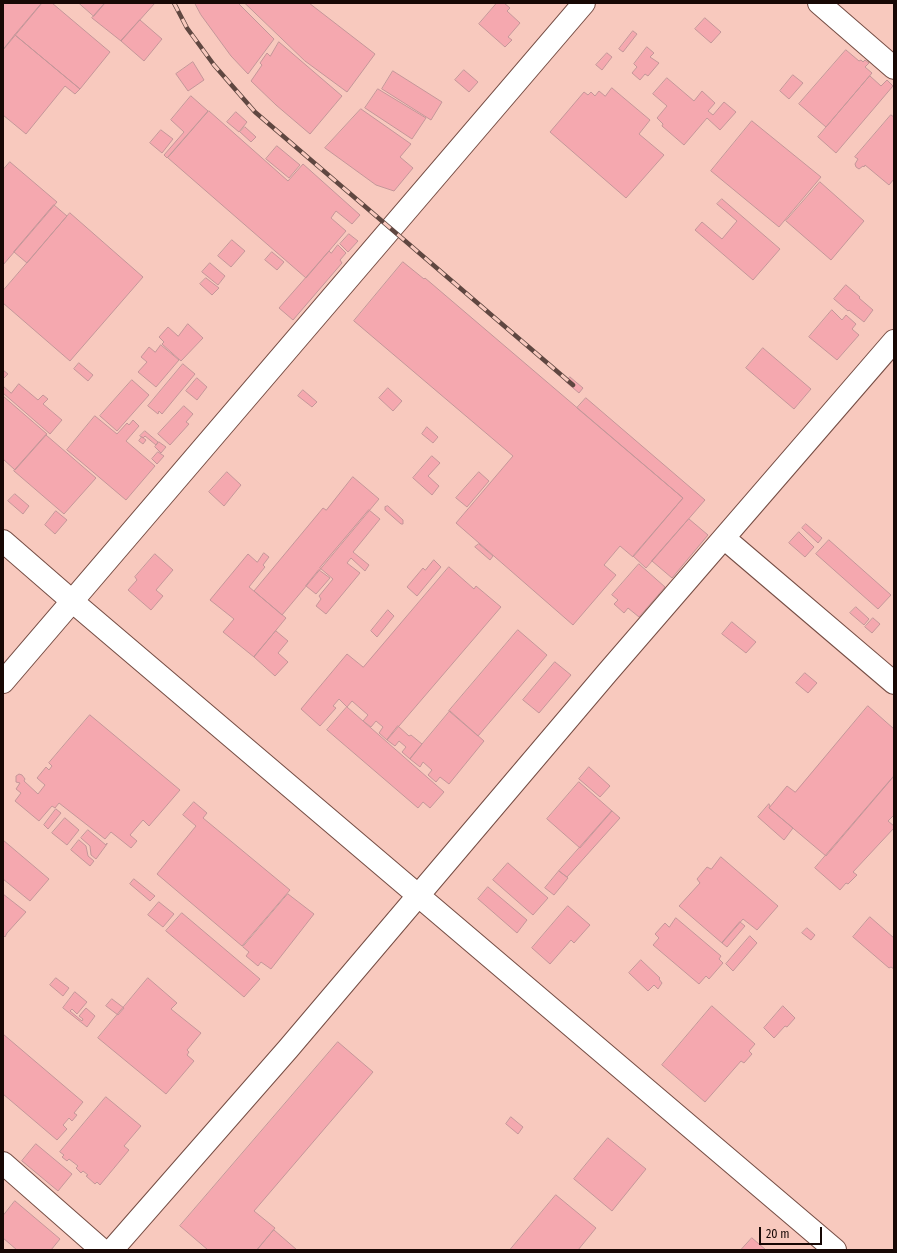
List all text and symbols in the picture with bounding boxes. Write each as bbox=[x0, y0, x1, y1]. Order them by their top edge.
scale bar bbox=[761, 1219, 824, 1245]
text: 20 m bbox=[766, 1227, 790, 1241]

